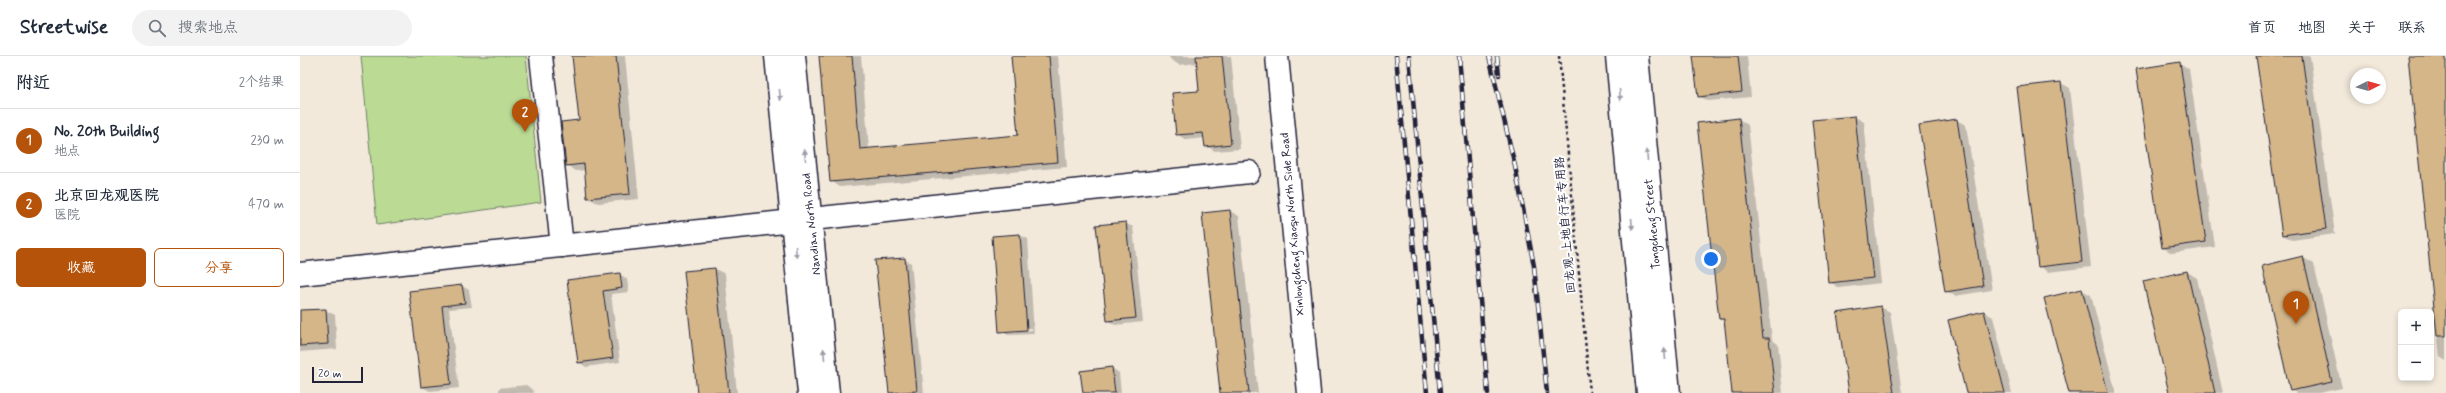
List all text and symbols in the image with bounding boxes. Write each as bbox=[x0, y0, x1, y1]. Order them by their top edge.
search box bbox=[132, 10, 412, 46]
text: Streetwise bbox=[20, 15, 108, 40]
icon: search bbox=[146, 17, 168, 39]
text: 搜索地点 bbox=[178, 18, 238, 38]
text: 首页 bbox=[2248, 19, 2276, 37]
text: 地图 bbox=[2298, 19, 2326, 37]
text: 关于 bbox=[2348, 19, 2376, 37]
text: 联系 bbox=[2398, 19, 2426, 37]
north arrow bbox=[2350, 68, 2386, 104]
text: 附近 bbox=[16, 72, 50, 94]
text: 2个结果 bbox=[239, 74, 284, 91]
one-way arrow bbox=[777, 89, 783, 101]
one-way arrow bbox=[1617, 89, 1623, 101]
pin: 2 bbox=[512, 99, 538, 132]
text: No. 20th Building bbox=[54, 122, 159, 142]
text: 1 bbox=[26, 132, 32, 149]
text: 230 m bbox=[250, 132, 284, 149]
street label: Xinlongcheng Xiaoqu North Side Road bbox=[1277, 132, 1310, 316]
text: 地点 bbox=[54, 143, 80, 160]
one-way arrow bbox=[801, 149, 808, 161]
one-way arrow bbox=[1643, 149, 1650, 161]
street label: 回龙观-上地自行车专用路 bbox=[1552, 156, 1580, 294]
street label: Nandian North Road bbox=[799, 172, 825, 276]
street label: Tongcheng Street bbox=[1641, 178, 1666, 270]
text: 北京回龙观医院 bbox=[54, 186, 159, 206]
text: 2 bbox=[26, 196, 32, 213]
text: 470 m bbox=[248, 196, 284, 213]
text: 医院 bbox=[54, 207, 80, 224]
one-way arrow bbox=[1629, 218, 1635, 230]
one-way arrow bbox=[793, 246, 800, 258]
button: 收藏 bbox=[16, 248, 146, 287]
button: 分享 bbox=[154, 248, 284, 287]
your location bbox=[1701, 249, 1721, 269]
pin: 1 bbox=[2283, 291, 2309, 324]
map controls bbox=[2398, 309, 2434, 381]
button: + bbox=[2398, 309, 2434, 345]
button: − bbox=[2398, 345, 2434, 381]
one-way arrow bbox=[821, 348, 828, 360]
one-way arrow bbox=[1662, 348, 1668, 360]
scale bar bbox=[312, 365, 363, 384]
text: 20 m bbox=[318, 367, 341, 381]

